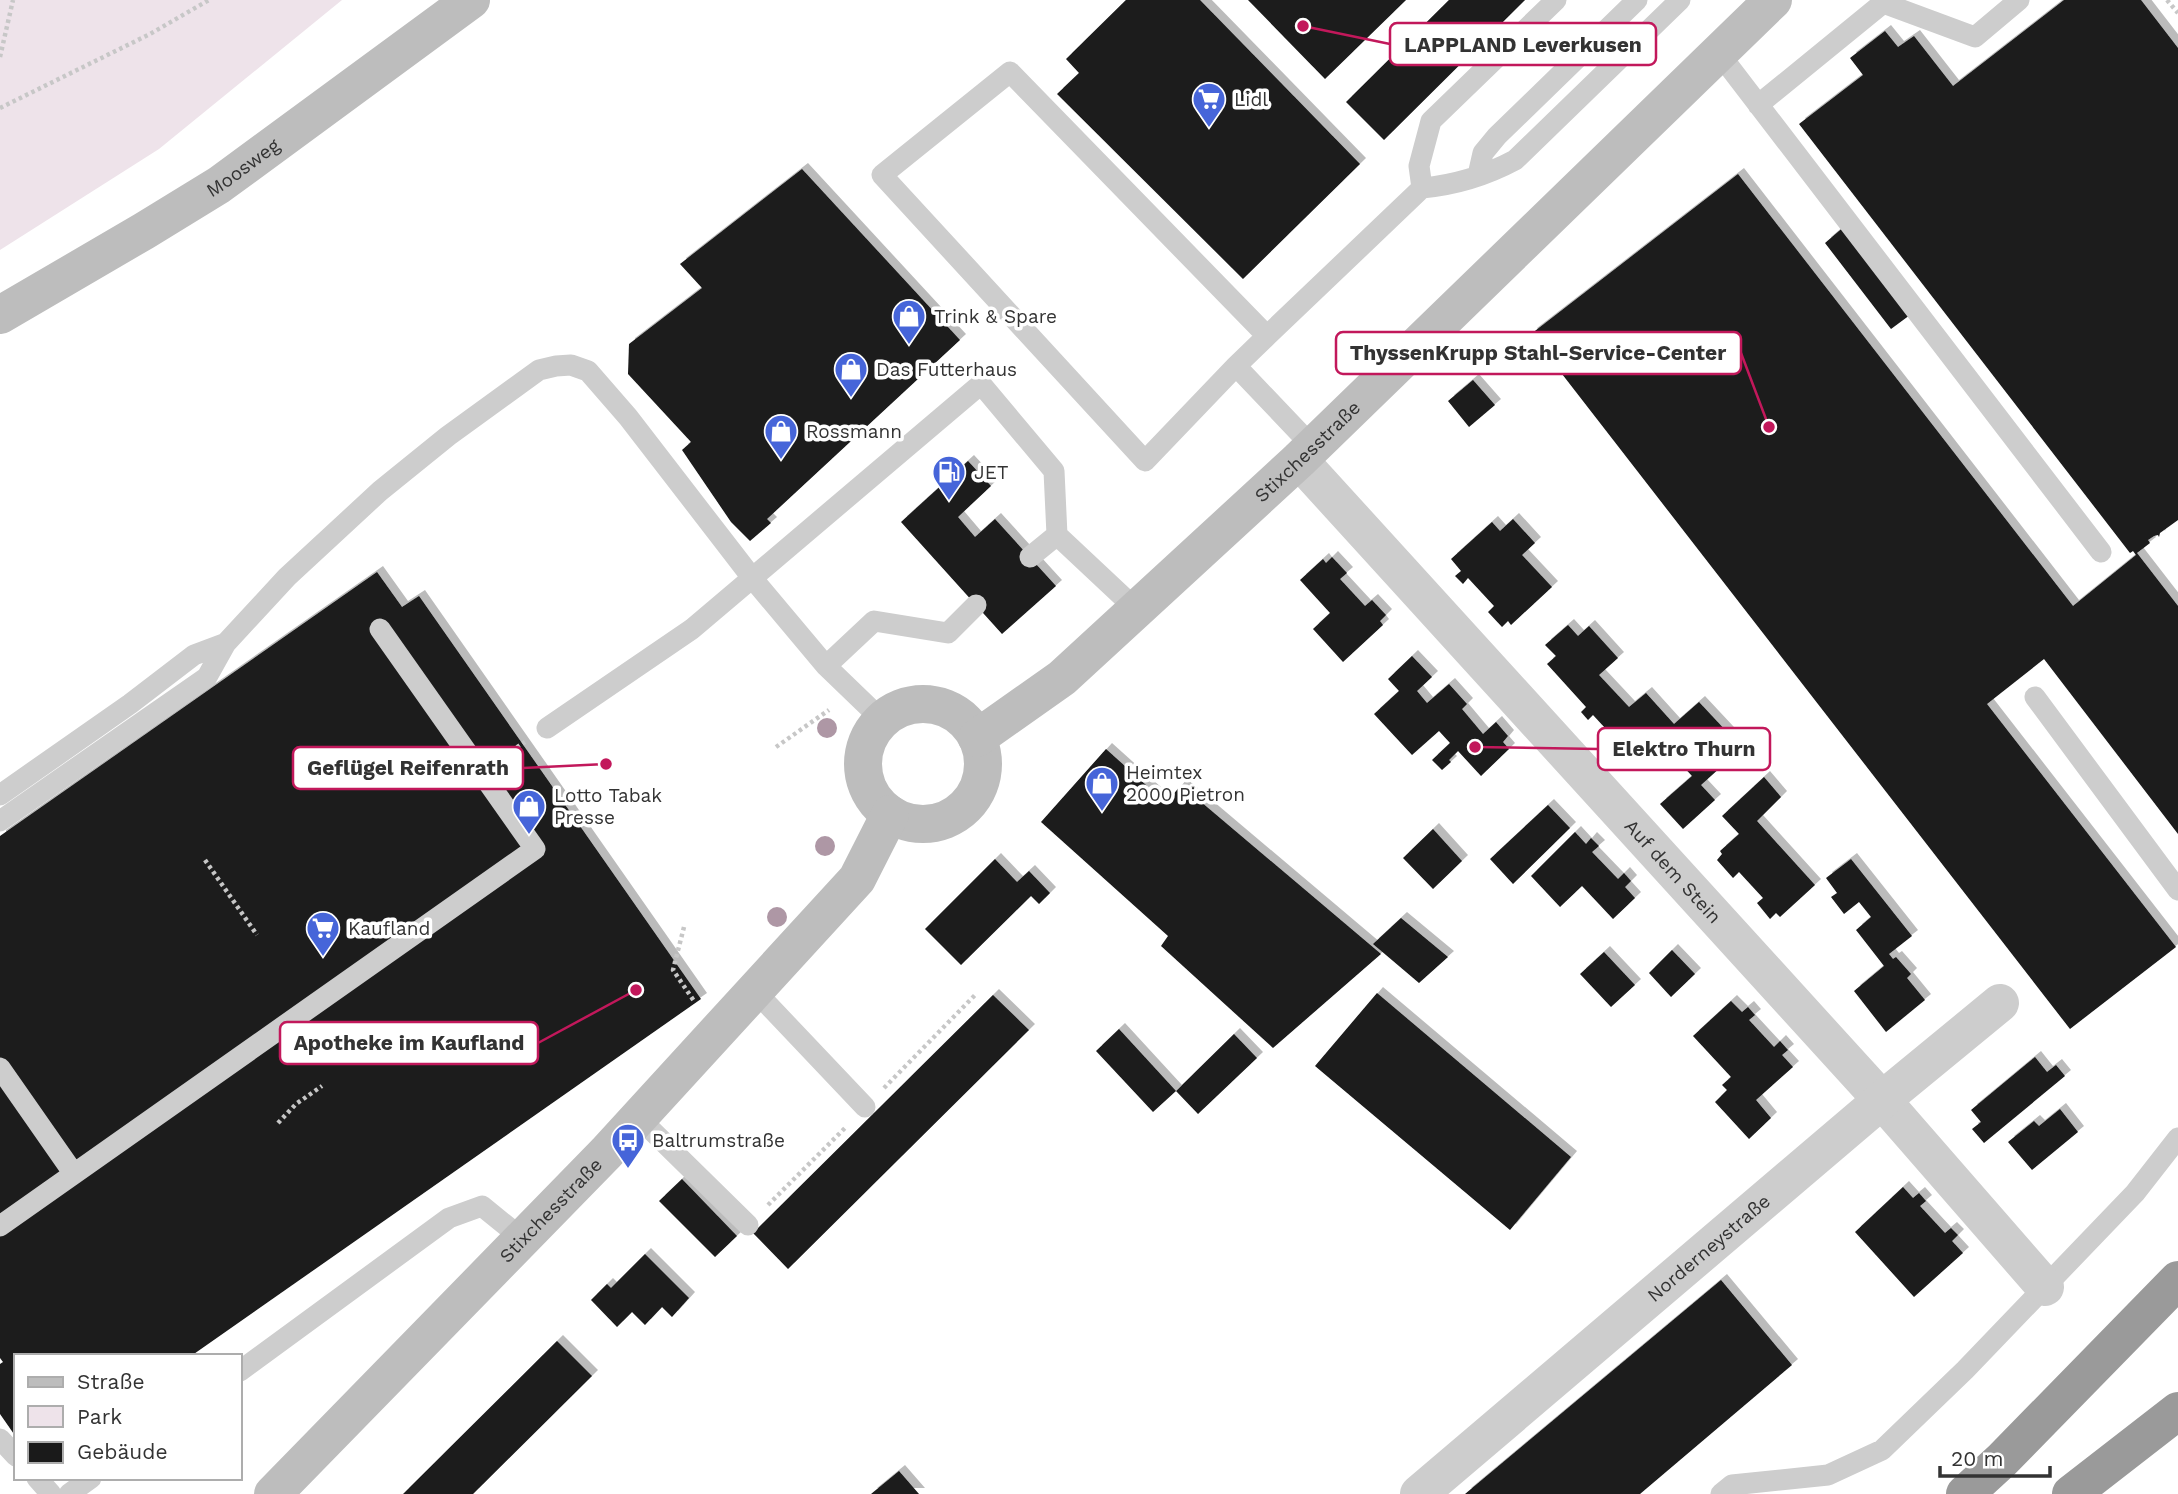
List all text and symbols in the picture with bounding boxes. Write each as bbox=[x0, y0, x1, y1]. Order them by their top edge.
callout: LAPPLAND Leverkusen bbox=[1390, 23, 1656, 65]
text: LAPPLAND Leverkusen bbox=[1404, 32, 1642, 57]
supermarket icon: Lidl bbox=[1190, 80, 1228, 129]
place label: Lidl bbox=[1234, 88, 1268, 111]
street label: Moosweg bbox=[202, 133, 284, 202]
shop icon: Trink & Spare bbox=[890, 297, 928, 346]
place label: Trink & Spare bbox=[934, 305, 1057, 328]
callout: ThyssenKrupp Stahl-Service-Center bbox=[1336, 332, 1741, 374]
text: ThyssenKrupp Stahl-Service-Center bbox=[1350, 340, 1726, 365]
shop icon: Das Futterhaus bbox=[832, 350, 870, 399]
place label: Das Futterhaus bbox=[876, 358, 1017, 381]
street label: Stixchesstraße bbox=[1249, 396, 1365, 507]
shop icon: Rossmann bbox=[762, 412, 800, 461]
place label: Rossmann bbox=[806, 420, 902, 443]
fuel station icon: JET bbox=[930, 453, 968, 502]
place label: JET bbox=[974, 461, 1008, 484]
callout: Elektro Thurn bbox=[1598, 728, 1770, 770]
text: Elektro Thurn bbox=[1612, 736, 1756, 761]
callout: Geflügel Reifenrath bbox=[293, 747, 523, 789]
text: Geflügel Reifenrath bbox=[307, 755, 509, 780]
place label: Heimtex 2000 Pietron bbox=[1126, 761, 1245, 806]
shop icon: Heimtex 2000 Pietron bbox=[1083, 764, 1121, 813]
place label: Lotto Tabak Presse bbox=[554, 784, 662, 829]
shop icon: Lotto Tabak Presse bbox=[510, 787, 548, 836]
street label: Auf dem Stein bbox=[1620, 814, 1727, 928]
supermarket icon: Kaufland bbox=[304, 909, 342, 958]
place label: Kaufland bbox=[348, 917, 430, 940]
callout: Apotheke im Kaufland bbox=[280, 1022, 538, 1064]
text: Apotheke im Kaufland bbox=[294, 1030, 524, 1055]
bus stop icon: Baltrumstraße bbox=[609, 1121, 647, 1170]
place label: Baltrumstraße bbox=[652, 1129, 785, 1152]
street label: Stixchesstraße bbox=[494, 1153, 607, 1267]
street label: Norderneystraße bbox=[1642, 1189, 1775, 1306]
legend bbox=[14, 1354, 242, 1480]
text: Straße bbox=[77, 1369, 145, 1394]
text: Park bbox=[77, 1404, 122, 1429]
scale bar bbox=[1940, 1434, 2050, 1478]
text: Gebäude bbox=[77, 1439, 168, 1464]
text: 20 m bbox=[1951, 1446, 2003, 1471]

